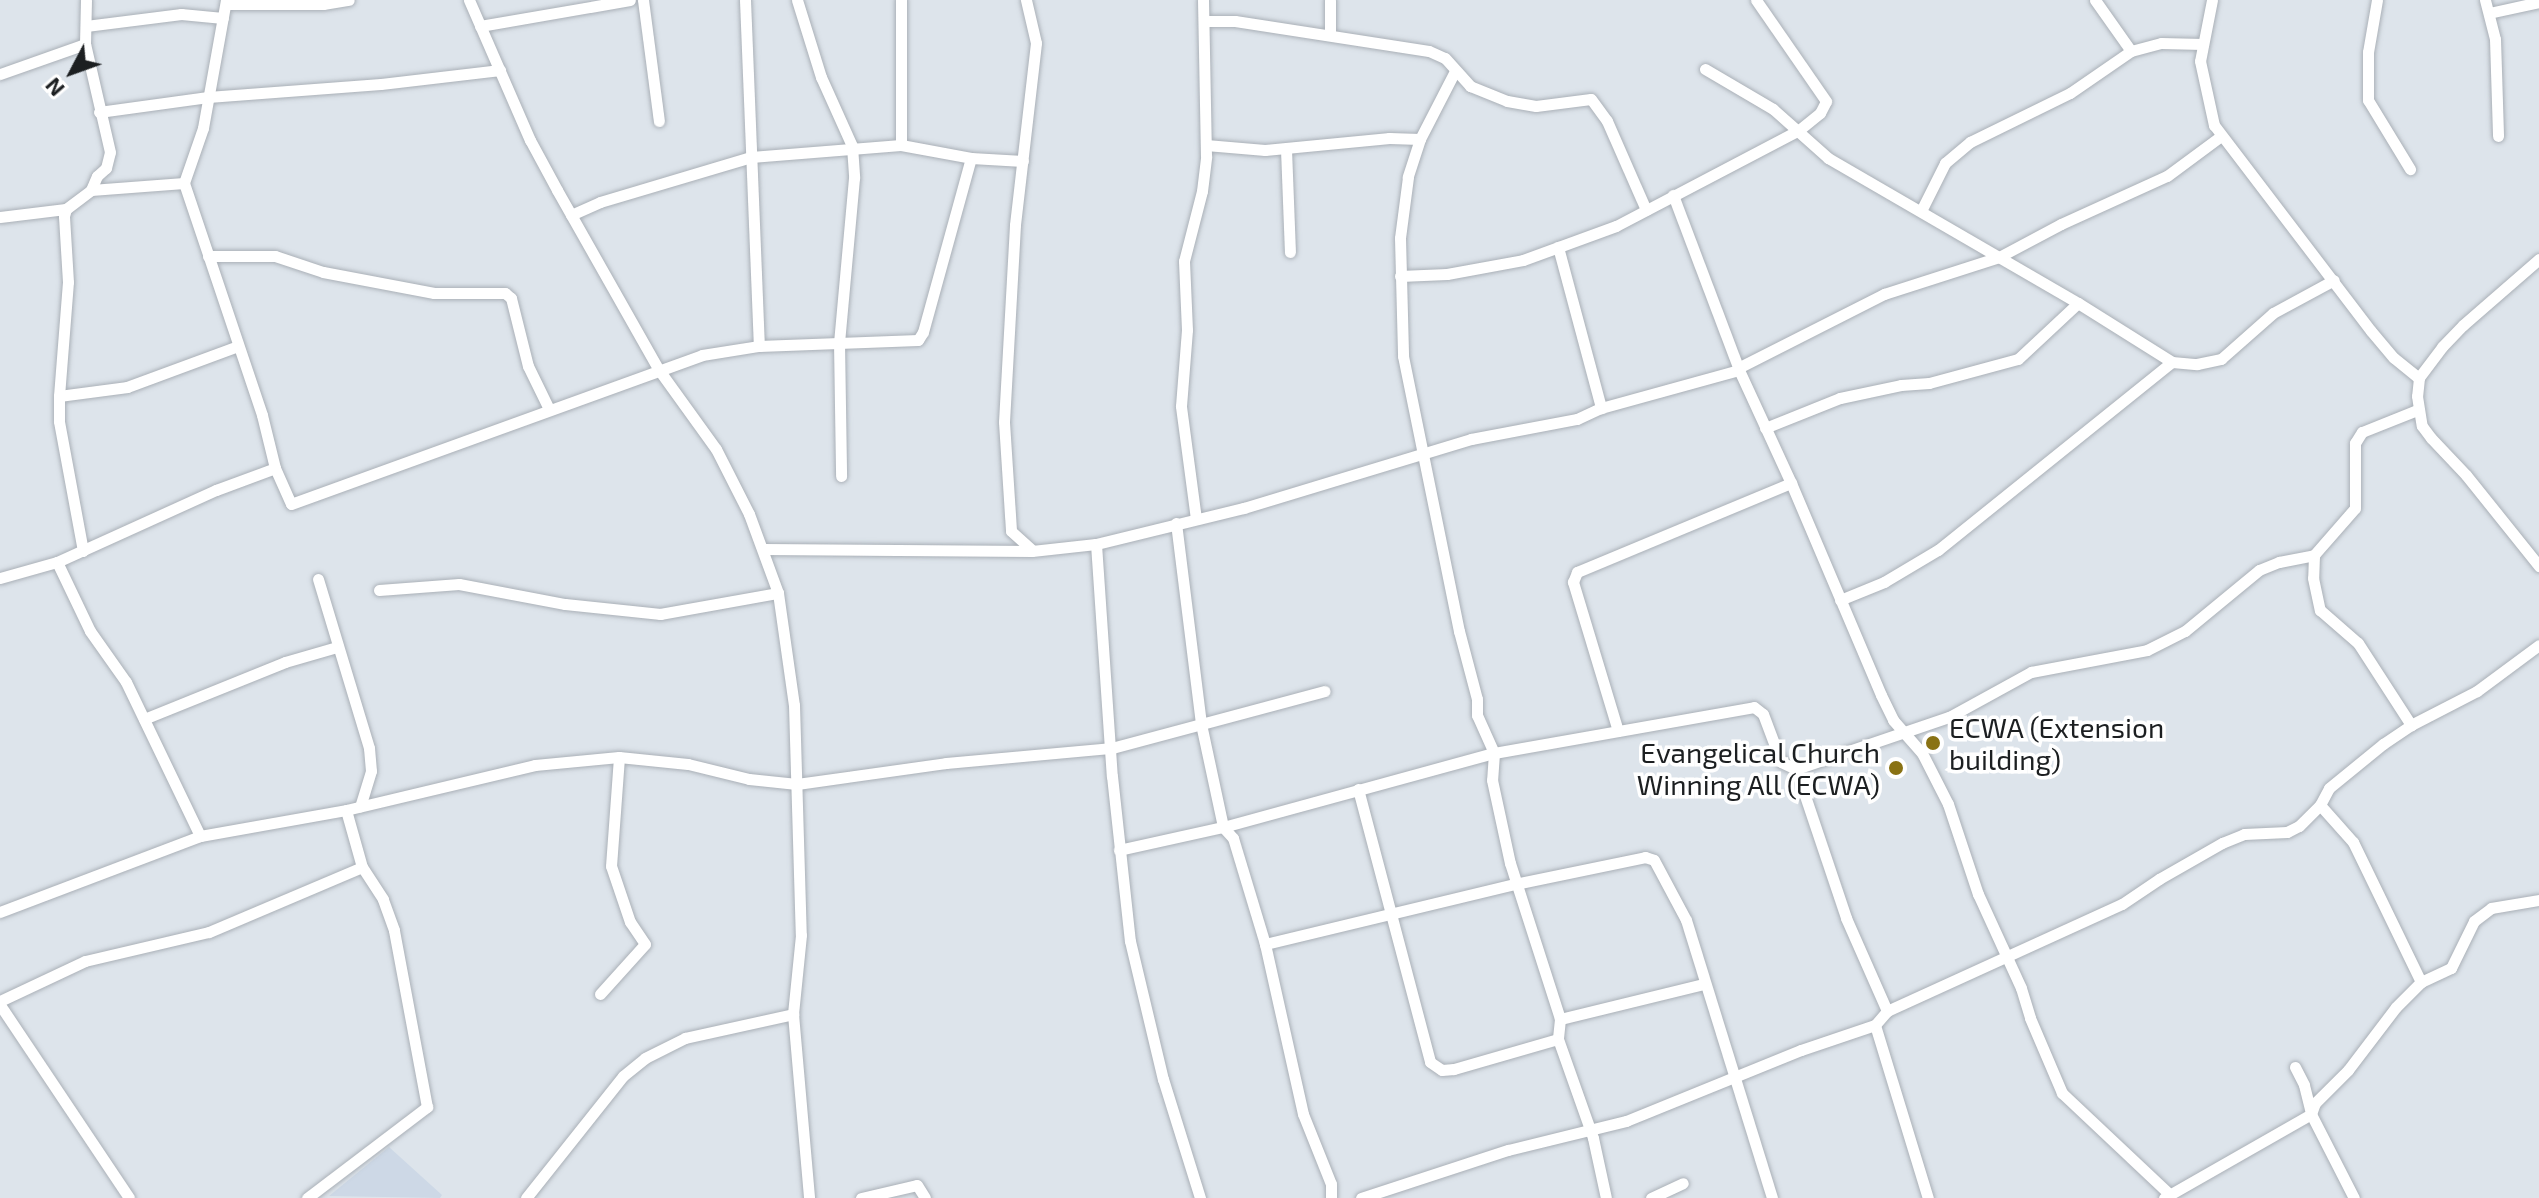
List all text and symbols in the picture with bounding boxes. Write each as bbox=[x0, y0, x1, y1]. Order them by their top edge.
north arrow bbox=[32, 32, 112, 112]
text: N bbox=[39, 73, 69, 102]
place label: ECWA (Extension building) bbox=[1949, 710, 2165, 776]
marker: ECWA (Extension building) bbox=[1924, 734, 1942, 752]
place label: Evangelical Church Winning All (ECWA) bbox=[1635, 735, 1880, 801]
marker: Evangelical Church Winning All (ECWA) bbox=[1887, 759, 1905, 777]

